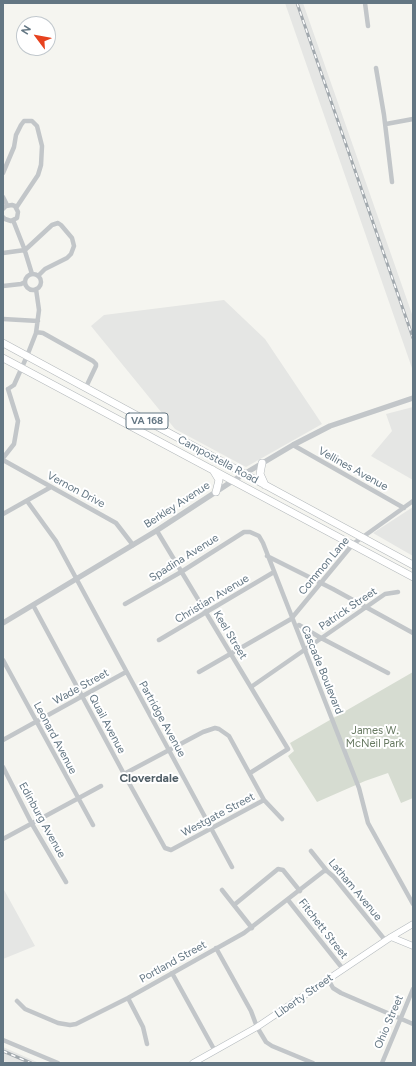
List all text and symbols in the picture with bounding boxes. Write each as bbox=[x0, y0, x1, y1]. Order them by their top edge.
north arrow bbox=[16, 16, 56, 56]
text: N bbox=[18, 23, 34, 37]
road number: VA 168 bbox=[126, 413, 168, 429]
street label: Campostella Road bbox=[175, 433, 261, 487]
street label: Vellines Avenue bbox=[316, 444, 390, 494]
street label: Vernon Drive bbox=[45, 469, 107, 511]
street label: Berkley Avenue bbox=[142, 479, 212, 531]
street label: Spadina Avenue bbox=[147, 531, 221, 585]
street label: Common Lane bbox=[296, 534, 352, 598]
street label: Christian Avenue bbox=[173, 572, 251, 626]
street label: Patrick Street bbox=[316, 585, 380, 633]
street label: Keel Street bbox=[210, 608, 250, 662]
street label: Cascade Boulevard bbox=[298, 624, 346, 716]
street label: Wade Street bbox=[51, 666, 111, 708]
street label: Partridge Avenue bbox=[136, 679, 188, 759]
street label: Quail Avenue bbox=[86, 692, 128, 756]
street label: Leonard Avenue bbox=[30, 700, 80, 776]
park label: James W. McNeil Park bbox=[346, 724, 404, 750]
district label: Cloverdale bbox=[119, 771, 179, 785]
street label: Edinburg Avenue bbox=[16, 780, 68, 860]
street label: Westgate Street bbox=[179, 790, 257, 840]
street label: Latham Avenue bbox=[325, 856, 385, 924]
street label: Fitchett Street bbox=[295, 896, 351, 962]
street label: Portland Street bbox=[137, 938, 209, 986]
street label: Liberty Street bbox=[272, 971, 336, 1021]
street label: Ohio Street bbox=[372, 993, 406, 1051]

